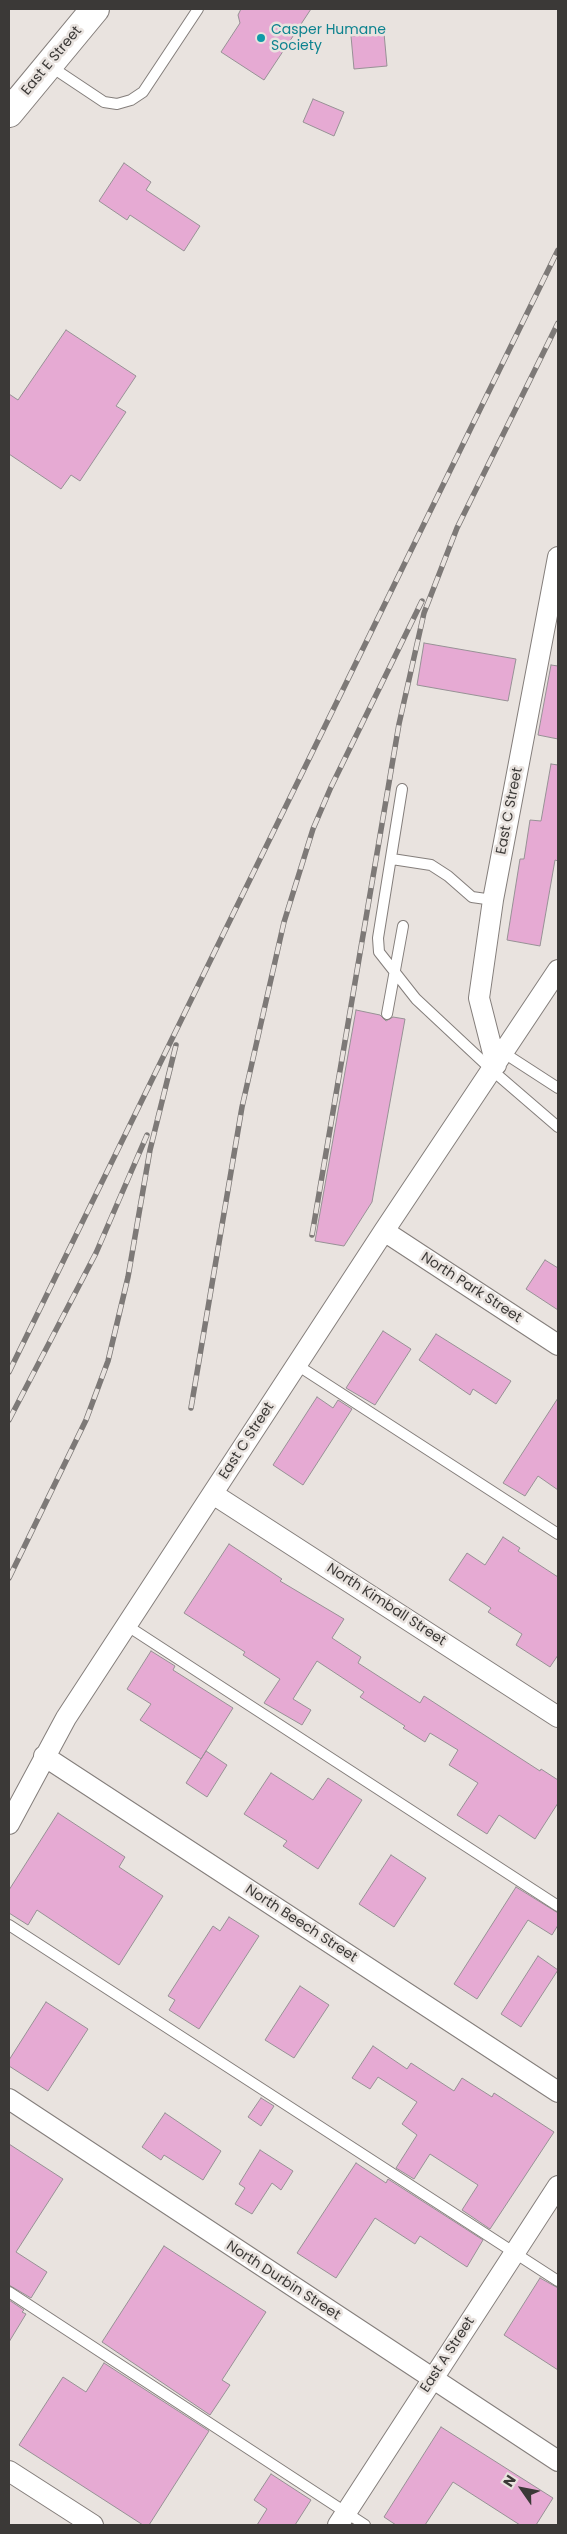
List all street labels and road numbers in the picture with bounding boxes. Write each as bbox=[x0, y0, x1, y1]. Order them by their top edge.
street label: East E Street bbox=[18, 23, 86, 99]
street label: East C Street bbox=[493, 766, 527, 856]
street label: North Park Street bbox=[418, 1249, 524, 1327]
street label: East C Street bbox=[216, 1399, 278, 1483]
street label: North Kimball Street bbox=[323, 1560, 449, 1650]
street label: North Beech Street bbox=[242, 1882, 360, 1966]
street label: North Durbin Street bbox=[223, 2238, 343, 2324]
street label: East A Street bbox=[417, 2314, 479, 2396]

